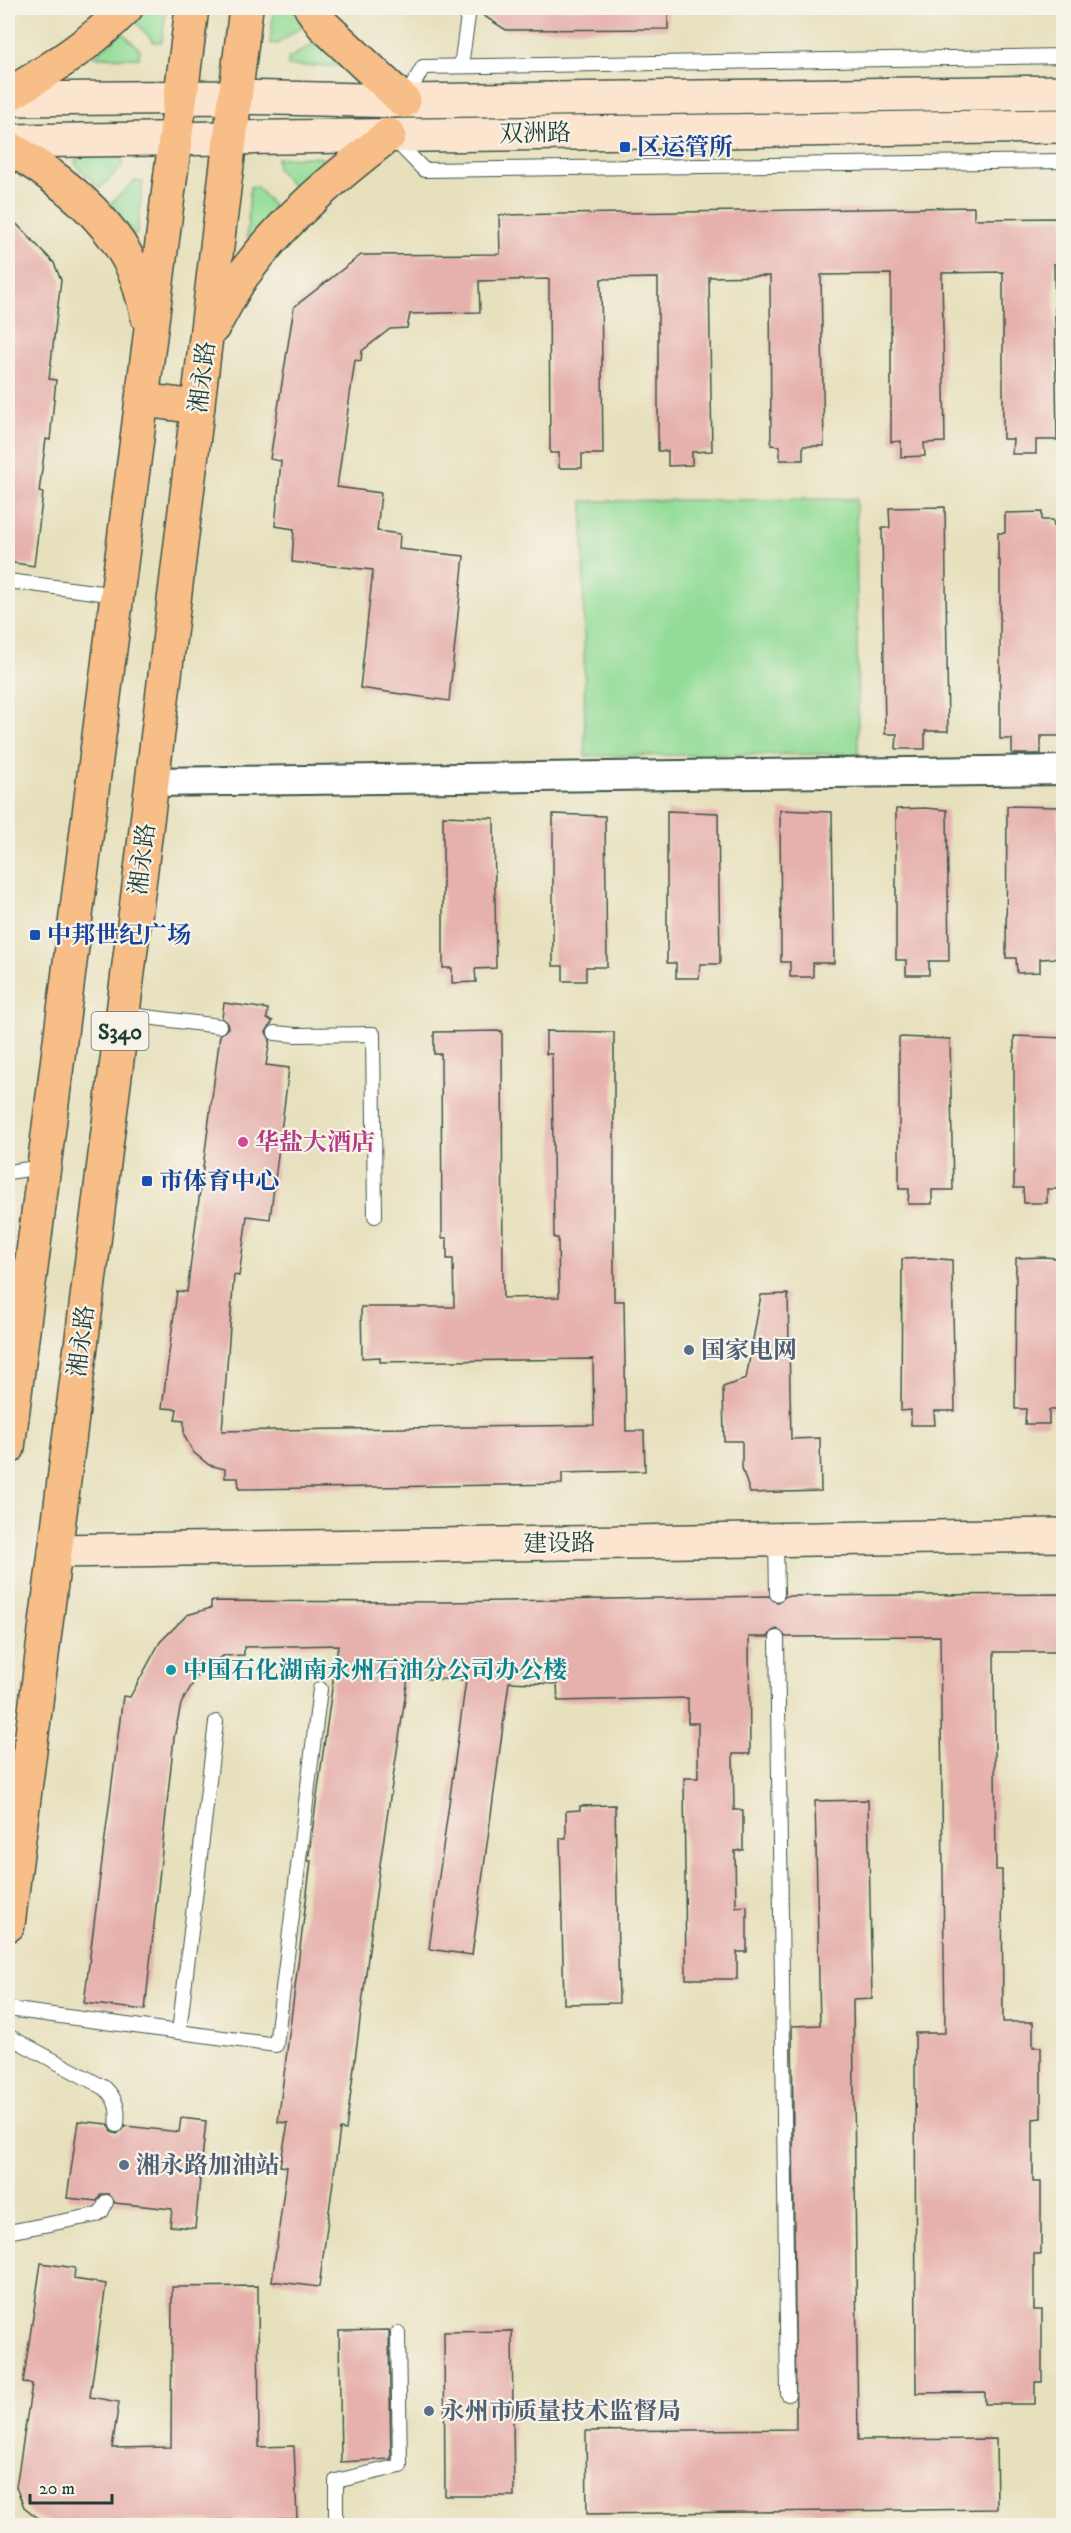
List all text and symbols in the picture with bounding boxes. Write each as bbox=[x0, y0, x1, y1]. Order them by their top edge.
street label: 双洲路 bbox=[499, 118, 571, 150]
place label: 区运管所 bbox=[637, 133, 733, 163]
marker: 区运管所 bbox=[618, 140, 632, 154]
street label: 湘永路 bbox=[184, 340, 222, 415]
street label: 湘永路 bbox=[124, 822, 162, 897]
place label: 中邦世纪广场 bbox=[47, 921, 191, 951]
marker: 中邦世纪广场 bbox=[28, 928, 42, 942]
road number: S340 bbox=[92, 1012, 148, 1050]
place label: 华盐大酒店 bbox=[255, 1128, 375, 1158]
marker: 华盐大酒店 bbox=[236, 1135, 250, 1149]
place label: 市体育中心 bbox=[159, 1167, 279, 1197]
marker: 市体育中心 bbox=[140, 1174, 154, 1188]
street label: 湘永路 bbox=[63, 1304, 101, 1379]
place label: 国家电网 bbox=[701, 1336, 797, 1366]
marker: 国家电网 bbox=[682, 1343, 696, 1357]
street label: 建设路 bbox=[523, 1528, 595, 1560]
place label: 中国石化湖南永州石油分公司办公楼 bbox=[183, 1656, 567, 1686]
marker: 中国石化湖南永州石油分公司办公楼 bbox=[164, 1663, 178, 1677]
place label: 湘永路加油站 bbox=[136, 2151, 280, 2181]
marker: 湘永路加油站 bbox=[117, 2158, 131, 2172]
place label: 永州市质量技术监督局 bbox=[441, 2397, 681, 2427]
marker: 永州市质量技术监督局 bbox=[422, 2404, 436, 2418]
scale bar bbox=[30, 2467, 112, 2505]
text: 20 m bbox=[39, 2478, 75, 2500]

